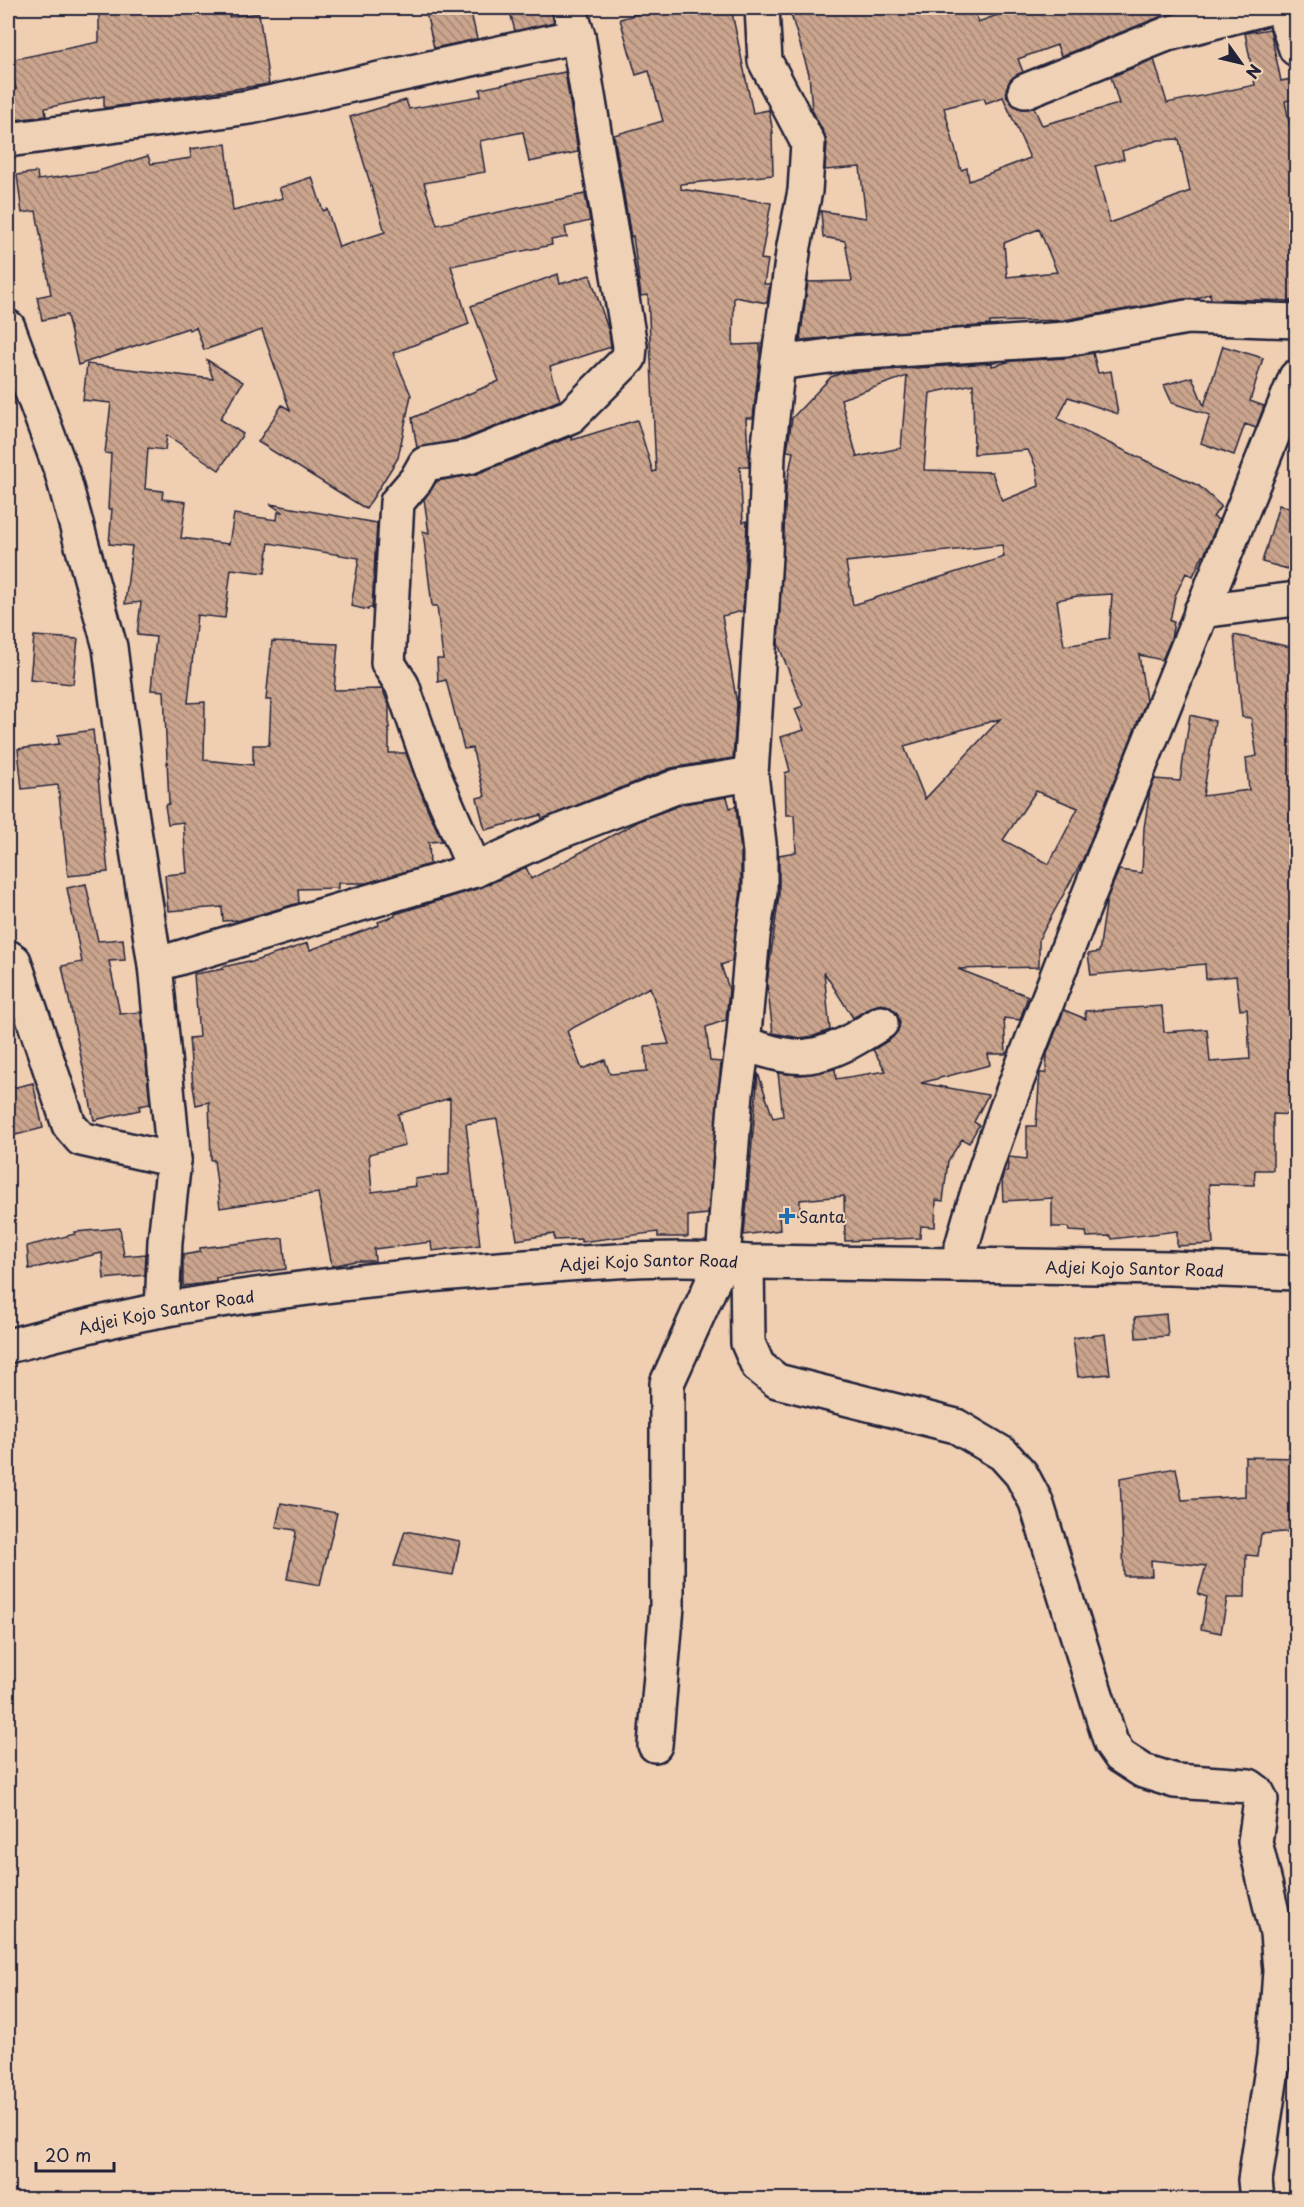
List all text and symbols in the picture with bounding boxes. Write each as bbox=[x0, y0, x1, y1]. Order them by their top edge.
north arrow bbox=[1211, 33, 1271, 93]
text: N bbox=[1241, 60, 1268, 84]
place label: Santa bbox=[799, 1204, 845, 1228]
marker: Santa bbox=[780, 1209, 794, 1223]
street label: Adjei Kojo Santor Road bbox=[559, 1247, 739, 1277]
street label: Adjei Kojo Santor Road bbox=[1045, 1254, 1225, 1282]
street label: Adjei Kojo Santor Road bbox=[76, 1283, 256, 1340]
scale bar bbox=[36, 2135, 114, 2173]
text: 20 m bbox=[45, 2141, 91, 2168]

